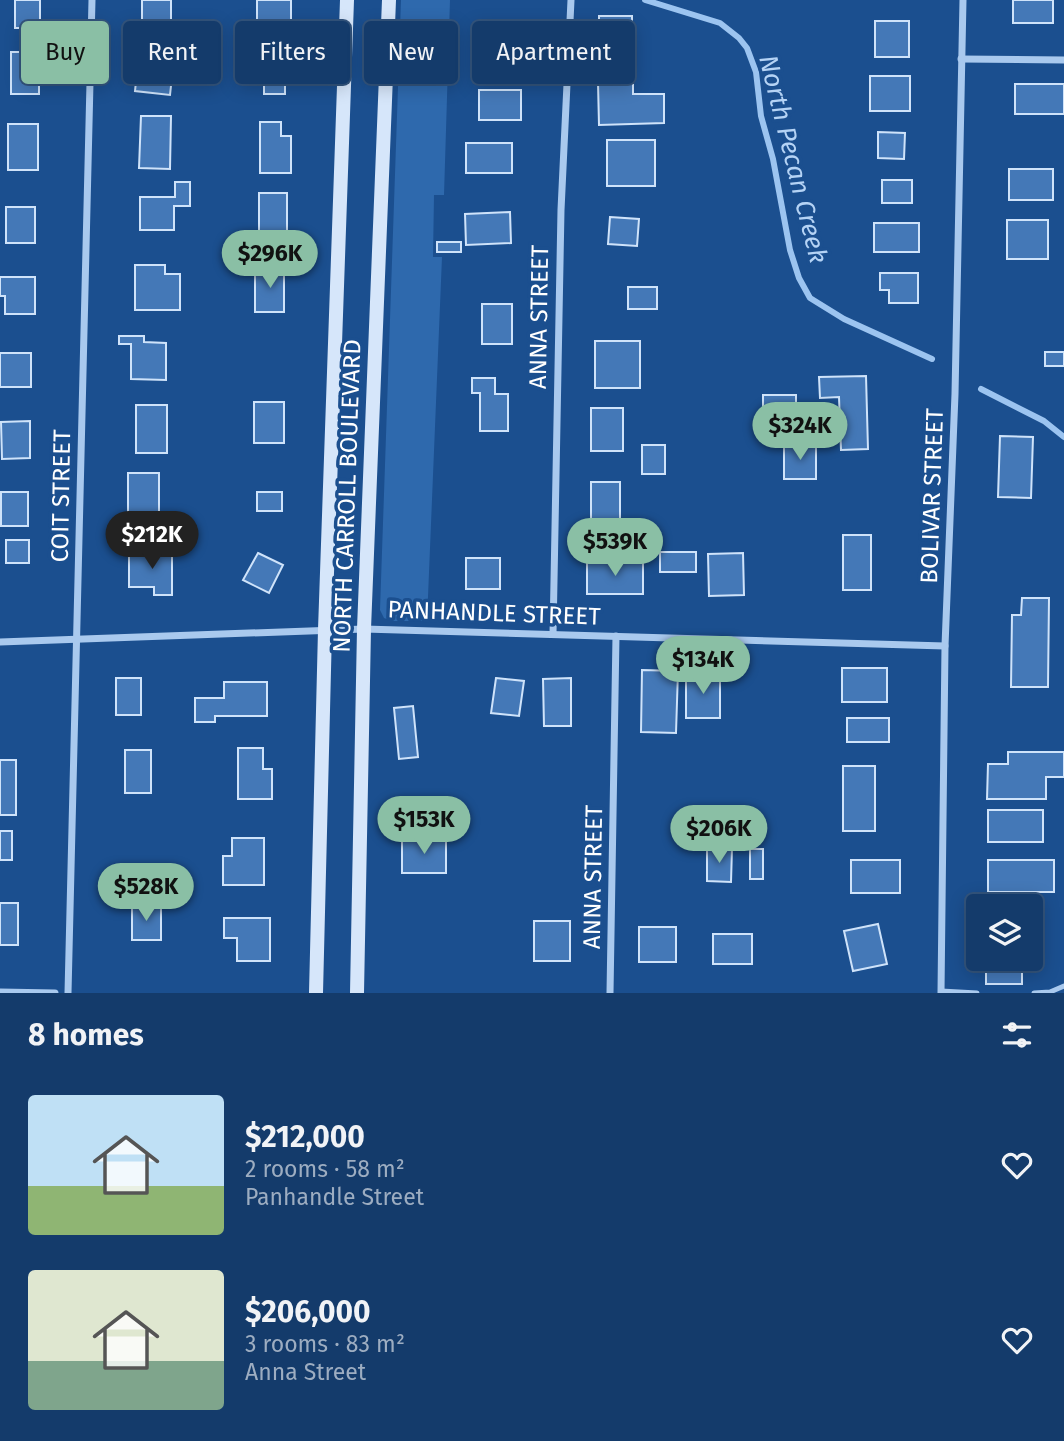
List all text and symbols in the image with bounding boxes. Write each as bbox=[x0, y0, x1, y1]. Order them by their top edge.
chip: Buy bbox=[21, 21, 109, 84]
chip: Rent bbox=[123, 21, 221, 84]
chip: Filters bbox=[235, 21, 350, 84]
chip: New bbox=[364, 21, 458, 84]
chip: Apartment bbox=[472, 21, 635, 84]
water label: North Pecan Creek bbox=[752, 52, 834, 266]
pin: $296K bbox=[221, 230, 319, 290]
text: $296K bbox=[238, 239, 302, 267]
street label: ANNA STREET bbox=[524, 244, 554, 389]
street label: NORTH CARROLL BOULEVARD bbox=[328, 339, 366, 653]
pin: $324K bbox=[751, 402, 849, 462]
street label: BOLIVAR STREET bbox=[915, 407, 949, 584]
text: $324K bbox=[768, 411, 832, 439]
street label: COIT STREET bbox=[46, 429, 76, 563]
pin: $212K bbox=[103, 512, 201, 571]
pin: $539K bbox=[566, 518, 664, 578]
text: $212K bbox=[122, 520, 182, 548]
text: $539K bbox=[583, 527, 647, 555]
street label: PANHANDLE STREET bbox=[387, 595, 602, 631]
pin: $134K bbox=[654, 636, 752, 696]
text: $134K bbox=[672, 645, 734, 673]
pin: $153K bbox=[375, 796, 473, 856]
street label: ANNA STREET bbox=[578, 804, 608, 949]
text: $153K bbox=[393, 805, 455, 833]
pin: $206K bbox=[670, 806, 768, 865]
text: $206K bbox=[686, 814, 752, 842]
pin: $528K bbox=[97, 864, 195, 923]
text: $528K bbox=[114, 872, 178, 900]
map controls bbox=[966, 894, 1043, 971]
button: layers bbox=[966, 894, 1043, 971]
icon: filters bbox=[998, 1016, 1036, 1054]
text: 8 homes bbox=[28, 1017, 144, 1053]
text: $212,000 bbox=[245, 1119, 365, 1155]
icon: home bbox=[84, 1123, 168, 1207]
icon: heart bbox=[998, 1146, 1036, 1184]
text: 2 rooms · 58 m² bbox=[245, 1155, 405, 1183]
text: Panhandle Street bbox=[245, 1183, 424, 1211]
text: $206,000 bbox=[245, 1294, 371, 1330]
icon: home bbox=[84, 1298, 168, 1382]
icon: heart bbox=[998, 1321, 1036, 1359]
text: 3 rooms · 83 m² bbox=[245, 1330, 405, 1358]
text: Anna Street bbox=[245, 1358, 366, 1386]

